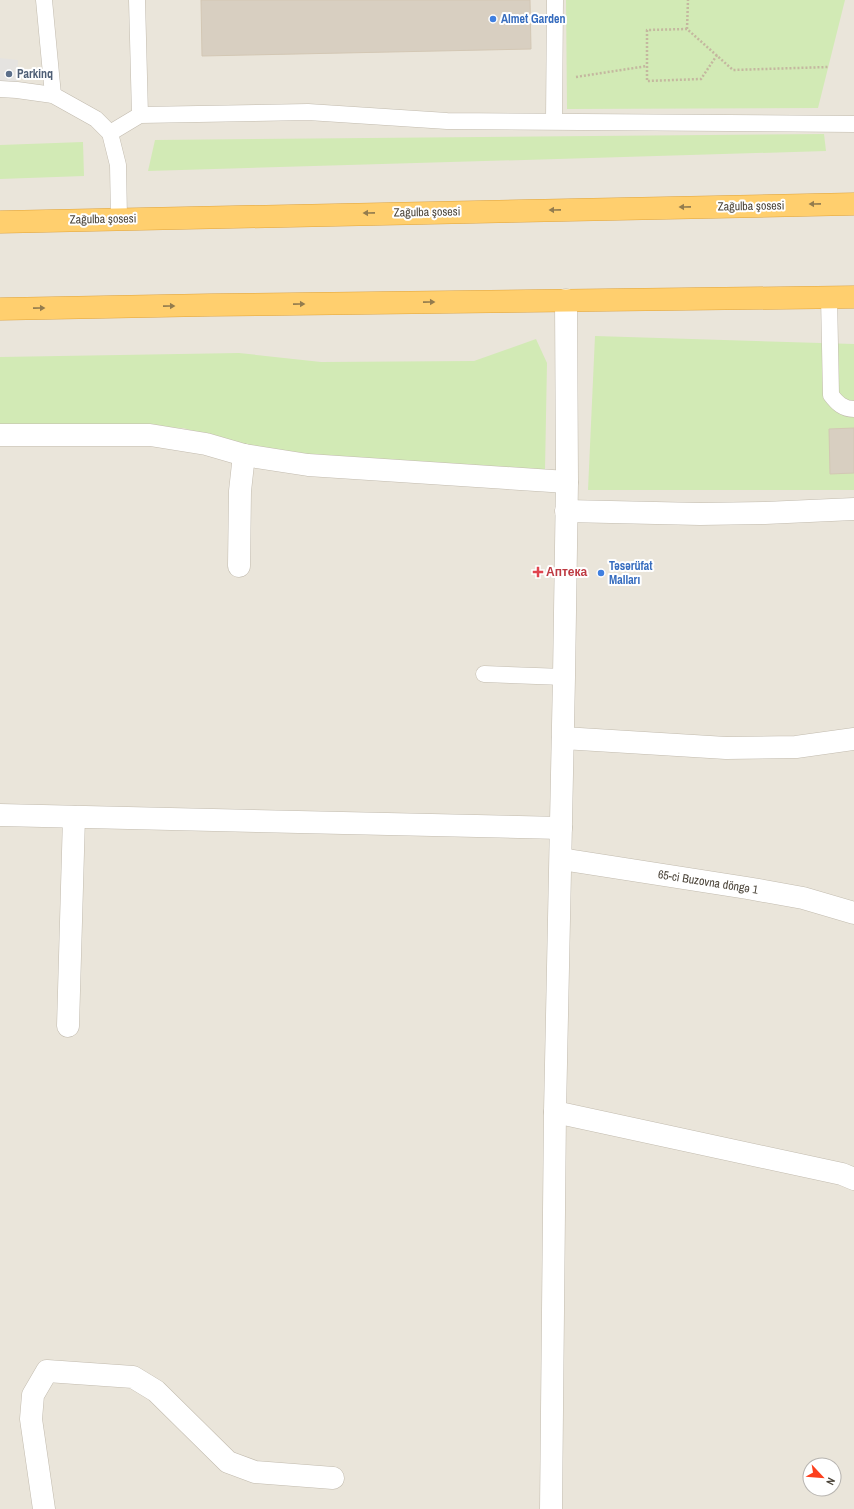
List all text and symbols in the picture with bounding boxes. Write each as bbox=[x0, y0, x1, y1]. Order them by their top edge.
place label: Almet Garden bbox=[501, 11, 566, 27]
marker: Almet Garden bbox=[488, 14, 498, 24]
place label: Parkinq bbox=[17, 66, 53, 82]
marker: Parkinq bbox=[4, 69, 14, 79]
street label: Zağulba şosesi bbox=[717, 197, 785, 215]
one-way arrow bbox=[808, 201, 821, 207]
street label: Zağulba şosesi bbox=[393, 203, 461, 221]
one-way arrow bbox=[678, 204, 691, 210]
one-way arrow bbox=[549, 206, 561, 213]
street label: Zağulba şosesi bbox=[69, 210, 137, 228]
one-way arrow bbox=[362, 210, 375, 216]
one-way arrow bbox=[423, 299, 436, 305]
one-way arrow bbox=[293, 301, 306, 307]
one-way arrow bbox=[163, 302, 175, 309]
one-way arrow bbox=[33, 305, 46, 311]
place label: Təsərüfat Malları bbox=[609, 558, 653, 588]
place label: Аптека bbox=[546, 564, 587, 580]
marker: Аптека bbox=[533, 567, 543, 577]
marker: Təsərüfat Malları bbox=[596, 568, 606, 578]
street label: 65-ci Buzovna döngə 1 bbox=[657, 866, 760, 898]
north arrow bbox=[802, 1457, 842, 1497]
text: N bbox=[823, 1475, 839, 1487]

